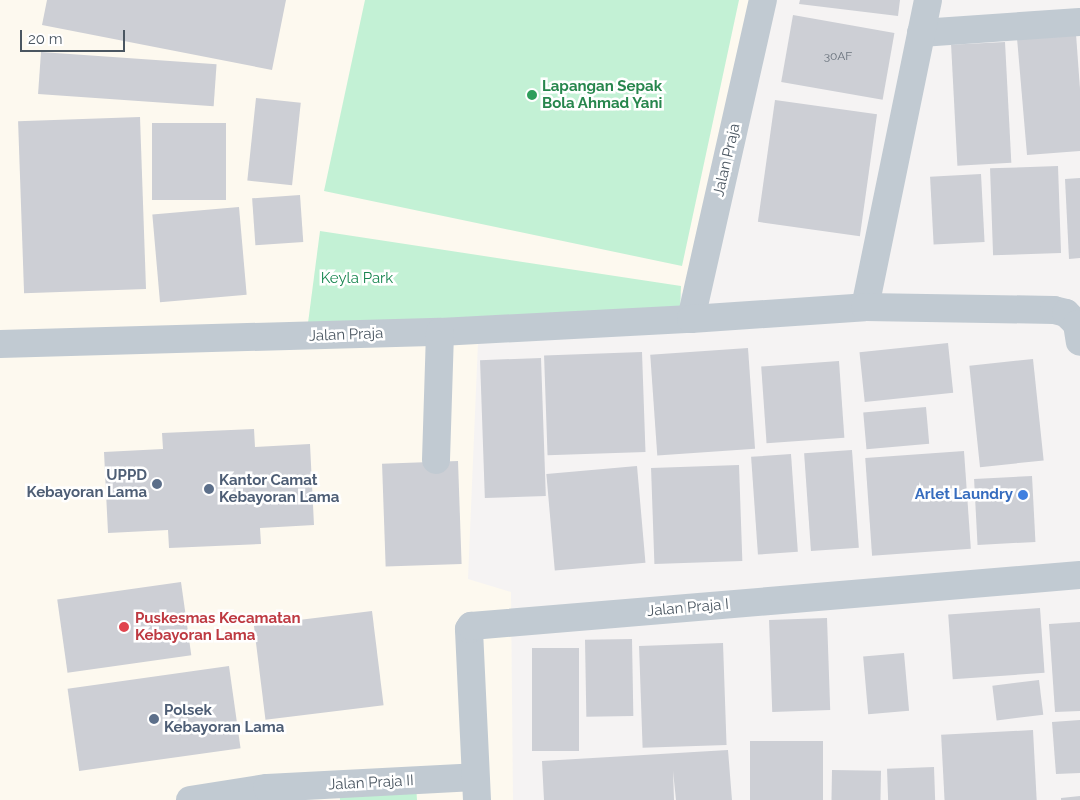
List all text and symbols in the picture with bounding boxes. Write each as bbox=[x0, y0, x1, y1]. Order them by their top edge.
scale bar bbox=[22, 20, 128, 52]
text: 20 m bbox=[28, 30, 63, 48]
house number: 30AF bbox=[824, 50, 852, 64]
place label: Lapangan Sepak Bola Ahmad Yani bbox=[542, 77, 663, 112]
marker: Lapangan Sepak Bola Ahmad Yani bbox=[526, 89, 538, 101]
street label: Jalan Praja bbox=[710, 122, 744, 198]
park label: Keyla Park bbox=[321, 270, 393, 288]
street label: Jalan Praja bbox=[309, 325, 383, 345]
place label: UPPD Kebayoran Lama bbox=[27, 466, 147, 501]
place label: Kantor Camat Kebayoran Lama bbox=[219, 471, 339, 506]
marker: UPPD Kebayoran Lama bbox=[151, 478, 163, 490]
marker: Kantor Camat Kebayoran Lama bbox=[203, 483, 215, 495]
place label: Arlet Laundry bbox=[915, 486, 1013, 504]
marker: Arlet Laundry bbox=[1017, 489, 1029, 501]
street label: Jalan Praja I bbox=[646, 595, 730, 621]
place label: Puskesmas Kecamatan Kebayoran Lama bbox=[135, 609, 300, 644]
marker: Puskesmas Kecamatan Kebayoran Lama bbox=[117, 620, 131, 634]
place label: Polsek Kebayoran Lama bbox=[164, 701, 284, 736]
marker: Polsek Kebayoran Lama bbox=[148, 713, 160, 725]
street label: Jalan Praja II bbox=[328, 772, 414, 794]

